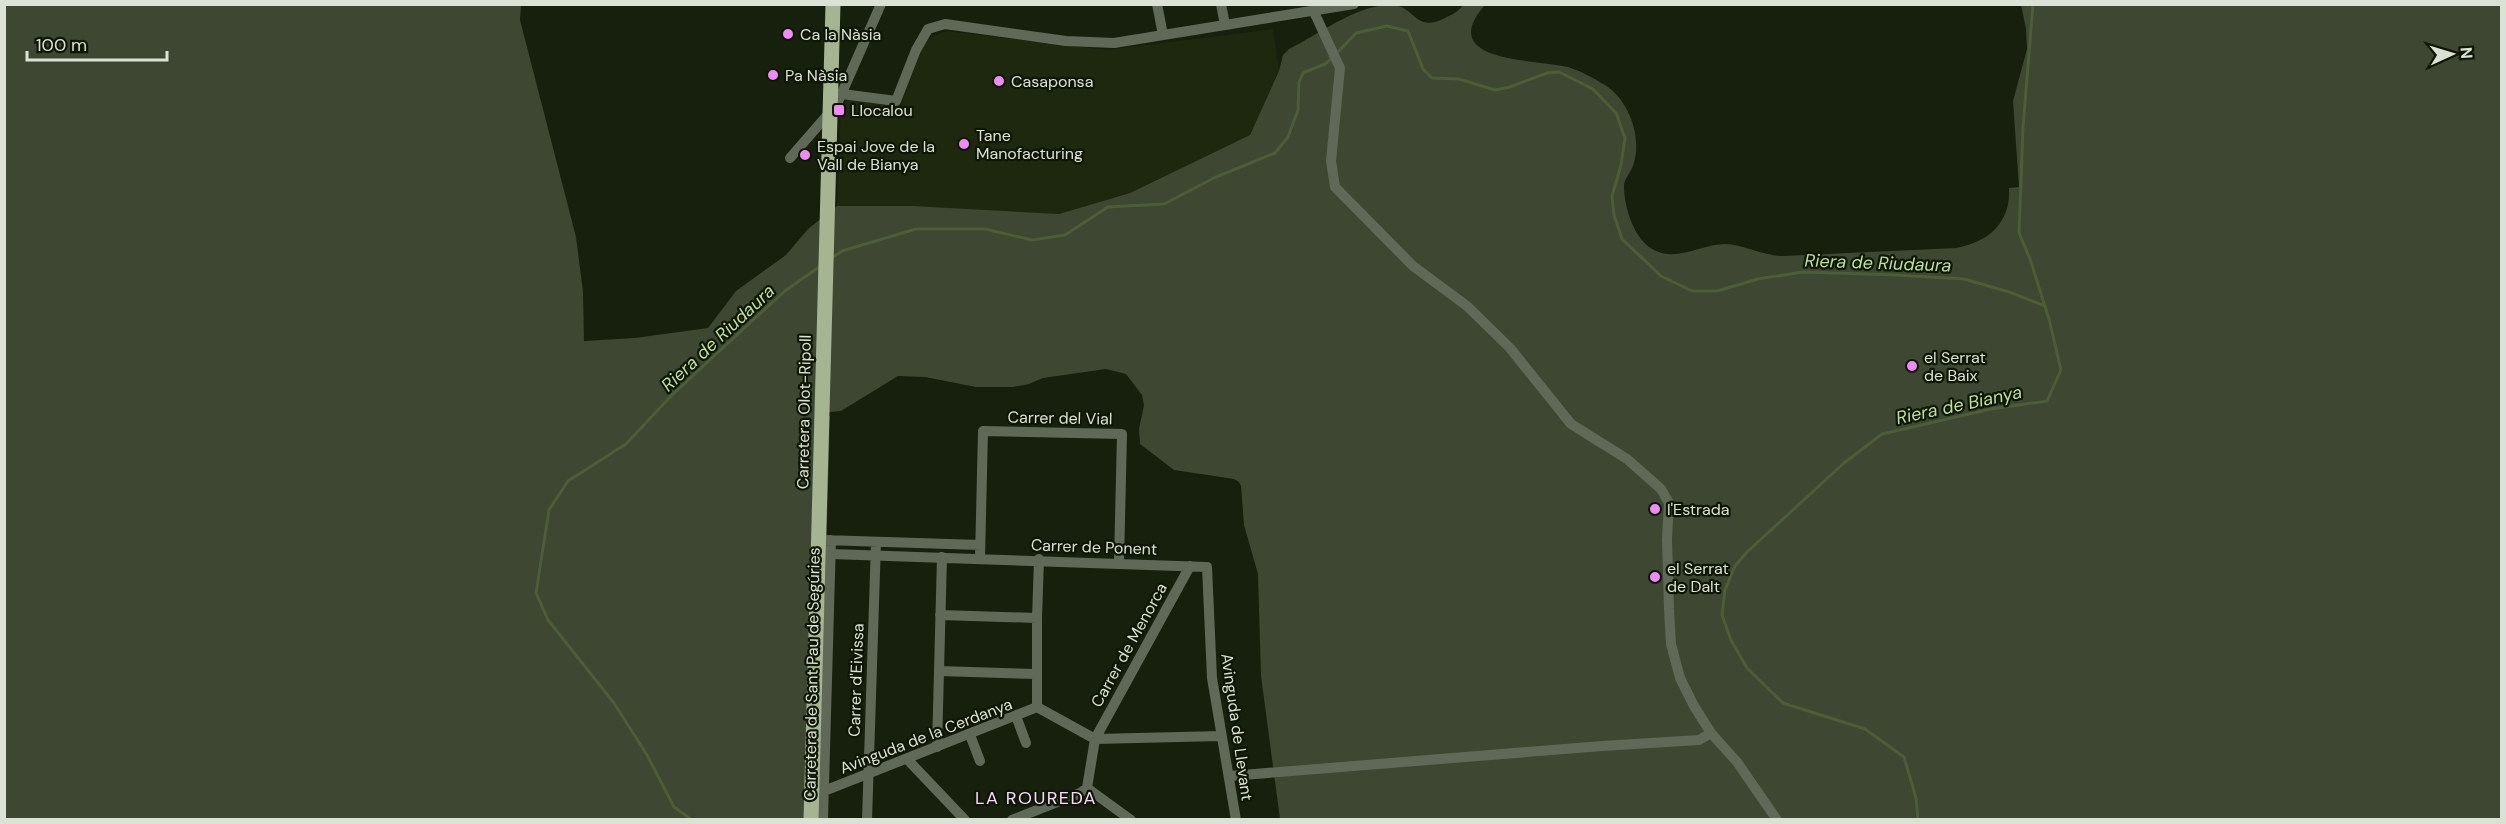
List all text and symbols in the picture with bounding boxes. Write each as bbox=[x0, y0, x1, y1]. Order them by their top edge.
scale bar bbox=[27, 24, 166, 62]
place label: Ca la Nàsia bbox=[800, 24, 881, 45]
north arrow bbox=[2422, 24, 2482, 84]
marker: Ca la Nàsia bbox=[781, 27, 795, 41]
text: 100 m bbox=[36, 33, 87, 57]
text: N bbox=[2456, 46, 2477, 60]
place label: Pa Nàsia bbox=[785, 65, 847, 86]
marker: Pa Nàsia bbox=[766, 68, 780, 82]
place label: Casaponsa bbox=[1011, 71, 1093, 92]
marker: Casaponsa bbox=[992, 74, 1006, 88]
place label: Llocalou bbox=[851, 100, 913, 121]
marker: Llocalou bbox=[832, 103, 846, 117]
place label: Tane Manofacturing bbox=[976, 125, 1083, 164]
place label: Espai Jove de la Vall de Bianya bbox=[817, 136, 935, 175]
marker: Tane Manofacturing bbox=[957, 137, 971, 151]
marker: Espai Jove de la Vall de Bianya bbox=[798, 148, 812, 162]
water label: Riera de Riudaura bbox=[1804, 248, 1952, 278]
water label: Riera de Riudaura bbox=[656, 279, 780, 397]
street label: Carretera Olot-Ripoll bbox=[792, 335, 816, 489]
place label: el Serrat de Baix bbox=[1924, 347, 1986, 386]
marker: el Serrat de Baix bbox=[1905, 359, 1919, 373]
water label: Riera de Bianya bbox=[1894, 380, 2024, 430]
street label: Carrer del Vial bbox=[1007, 407, 1113, 429]
place label: l'Estrada bbox=[1667, 499, 1729, 520]
marker: l'Estrada bbox=[1648, 502, 1662, 516]
street label: Carrer de Ponent bbox=[1030, 534, 1158, 560]
street label: Carretera de Sant Pau de Segúries bbox=[799, 547, 825, 801]
place label: el Serrat de Dalt bbox=[1667, 558, 1729, 597]
marker: el Serrat de Dalt bbox=[1648, 570, 1662, 584]
street label: Carrer de Menorca bbox=[1086, 579, 1172, 711]
street label: Carrer d'Eivissa bbox=[844, 623, 868, 737]
street label: Avinguda de Llevant bbox=[1216, 652, 1258, 802]
street label: Avinguda de la Cerdanya bbox=[837, 693, 1015, 779]
district label: LA ROUREDA bbox=[975, 786, 1097, 810]

